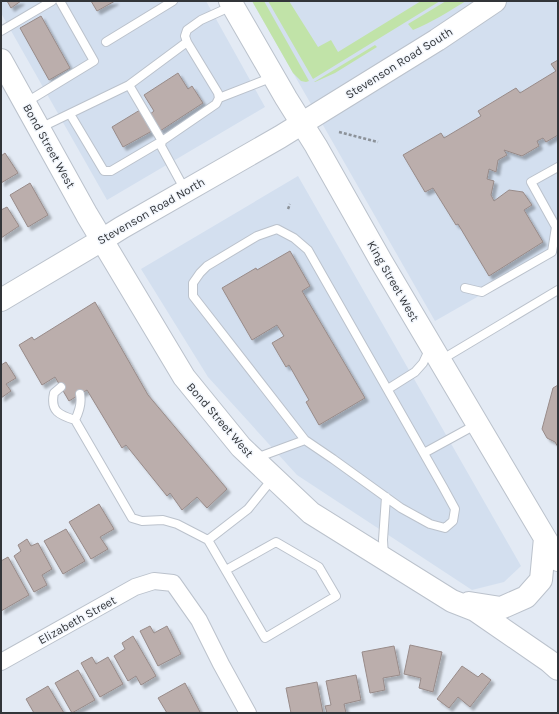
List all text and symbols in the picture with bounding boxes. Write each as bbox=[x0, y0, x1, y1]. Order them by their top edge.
street label: Stevenson Road South bbox=[343, 24, 455, 102]
street label: Bond Street West bbox=[20, 101, 78, 191]
street label: Stevenson Road North bbox=[95, 175, 207, 247]
street label: King Street West bbox=[364, 238, 422, 324]
street label: Bond Street West bbox=[184, 380, 257, 461]
street label: Elizabeth Street bbox=[36, 593, 119, 647]

